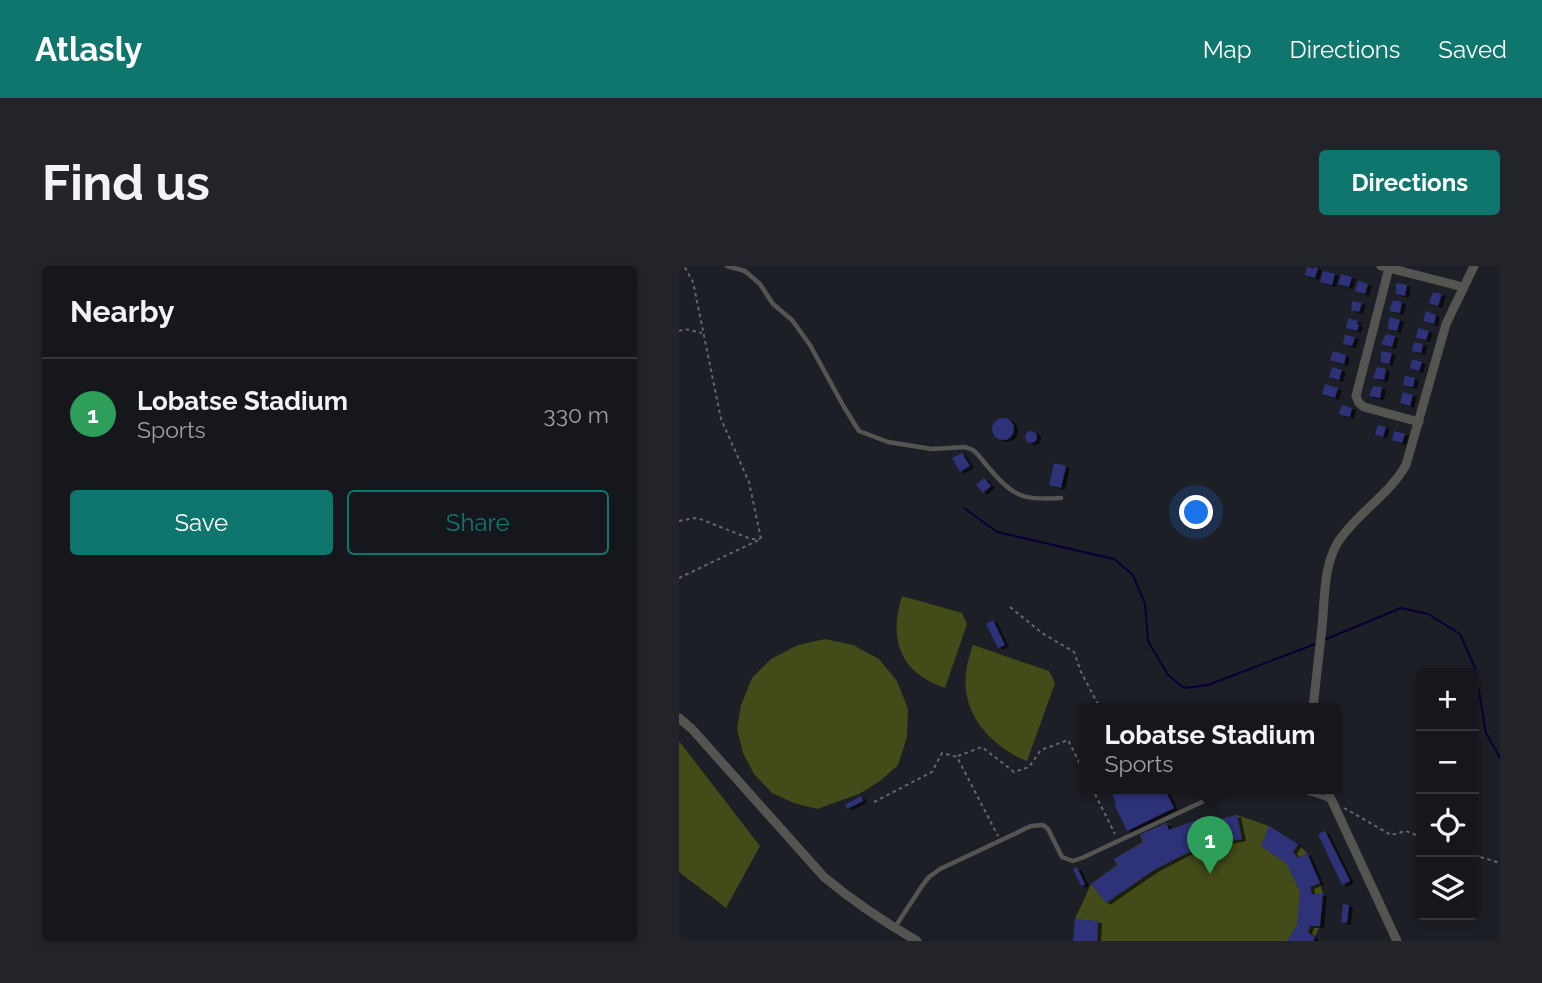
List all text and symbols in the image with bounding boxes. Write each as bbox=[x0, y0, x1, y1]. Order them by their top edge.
text: Atlasly bbox=[35, 30, 142, 69]
text: Map bbox=[1203, 35, 1252, 64]
text: Directions bbox=[1290, 35, 1400, 64]
text: Saved bbox=[1438, 35, 1507, 64]
button: Directions bbox=[1319, 150, 1500, 215]
text: Find us bbox=[42, 154, 210, 211]
text: Nearby bbox=[70, 294, 174, 329]
text: Lobatse Stadium bbox=[137, 386, 348, 416]
text: 1 bbox=[87, 401, 99, 428]
text: 330 m bbox=[543, 401, 609, 428]
text: Sports bbox=[137, 416, 206, 443]
button: Save bbox=[70, 490, 333, 555]
button: Share bbox=[347, 490, 609, 555]
your location bbox=[1179, 495, 1213, 529]
map controls bbox=[1416, 668, 1479, 920]
button: + bbox=[1416, 668, 1479, 731]
popup bbox=[1079, 703, 1341, 794]
text: Lobatse Stadium bbox=[1105, 720, 1315, 750]
button: − bbox=[1416, 731, 1479, 794]
text: Sports bbox=[1105, 750, 1173, 777]
button: locate bbox=[1416, 794, 1479, 857]
pin: 1 bbox=[1187, 816, 1233, 874]
button: layers bbox=[1416, 857, 1479, 920]

